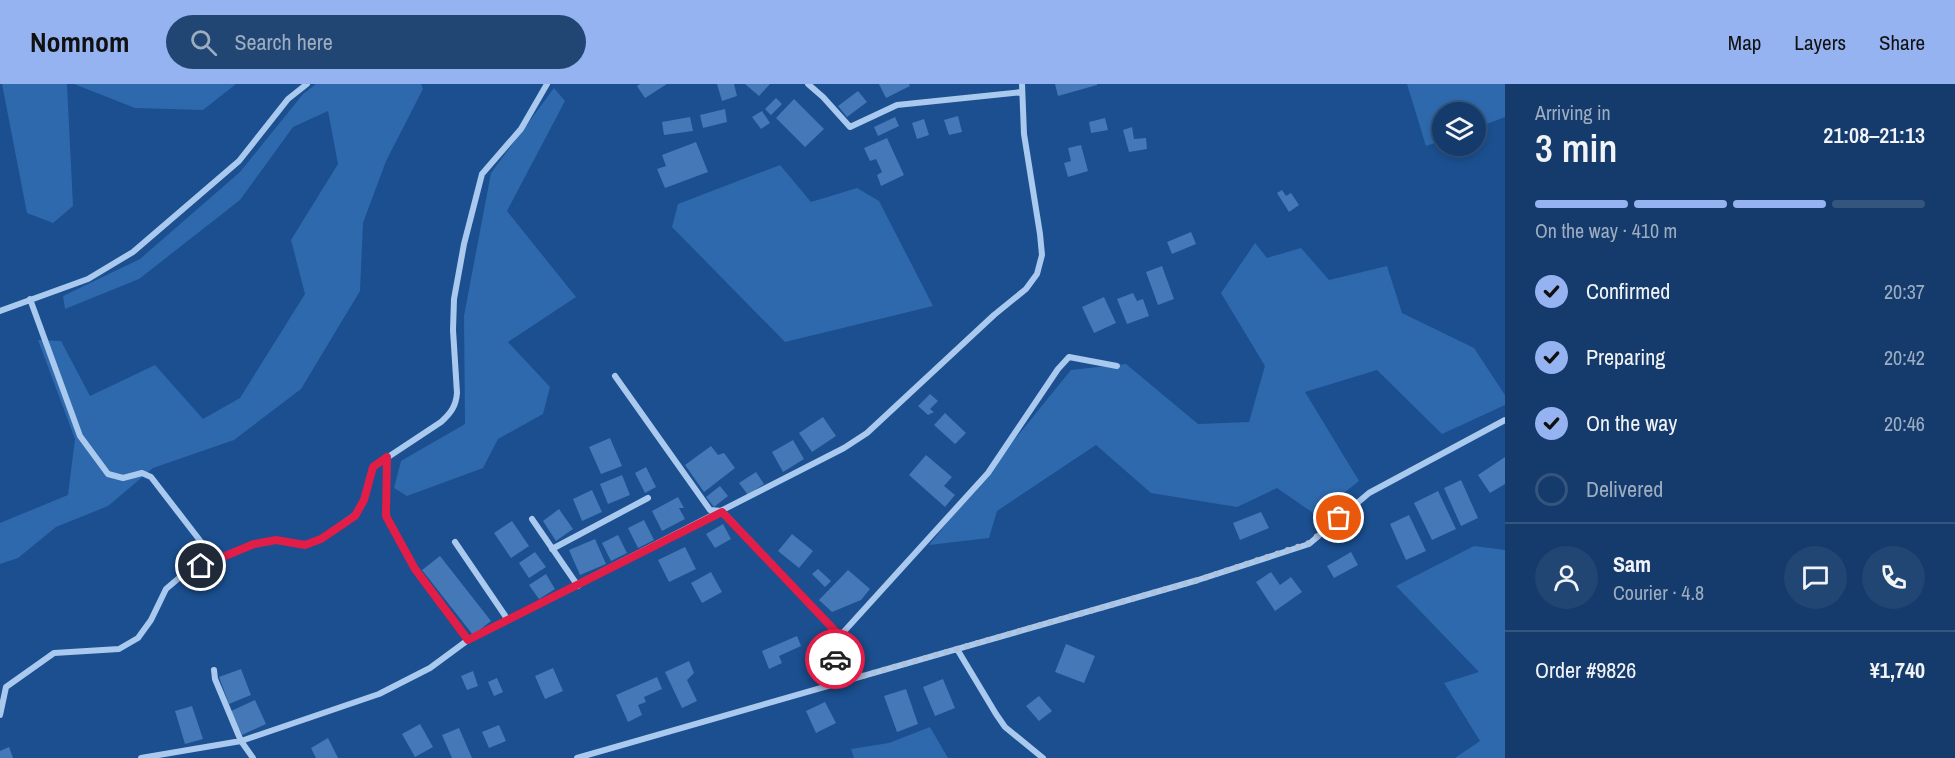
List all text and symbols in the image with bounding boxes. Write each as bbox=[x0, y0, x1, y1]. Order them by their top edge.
search box bbox=[166, 15, 586, 69]
text: Nomnom bbox=[30, 23, 130, 61]
icon: search bbox=[187, 26, 220, 59]
text: Search here bbox=[235, 27, 333, 57]
text: Map bbox=[1728, 28, 1761, 57]
text: Layers bbox=[1794, 28, 1846, 57]
text: Share bbox=[1879, 28, 1925, 57]
text: Arriving in bbox=[1535, 99, 1611, 126]
map controls bbox=[1432, 102, 1486, 156]
button: layers bbox=[1432, 102, 1486, 156]
text: 21:08–21:13 bbox=[1823, 120, 1925, 150]
text: 3 min bbox=[1535, 122, 1617, 174]
text: On the way · 410 m bbox=[1535, 217, 1677, 244]
icon: check bbox=[1535, 275, 1568, 308]
text: Confirmed bbox=[1586, 276, 1670, 306]
text: 20:37 bbox=[1884, 278, 1925, 305]
icon: check bbox=[1535, 341, 1568, 374]
text: Preparing bbox=[1586, 342, 1665, 372]
text: 20:42 bbox=[1884, 344, 1925, 371]
icon: check bbox=[1535, 407, 1568, 440]
text: On the way bbox=[1586, 408, 1677, 438]
text: 20:46 bbox=[1884, 410, 1925, 437]
text: Delivered bbox=[1586, 474, 1663, 504]
pin bbox=[1313, 492, 1364, 543]
icon: bag bbox=[1322, 501, 1355, 534]
pin bbox=[175, 540, 226, 591]
button: person bbox=[1535, 546, 1598, 609]
button: chat bbox=[1784, 546, 1847, 609]
button: phone bbox=[1862, 546, 1925, 609]
icon: home bbox=[184, 549, 217, 582]
text: Sam bbox=[1613, 549, 1651, 579]
text: Courier · 4.8 bbox=[1613, 579, 1704, 606]
courier bbox=[805, 629, 865, 689]
icon: car bbox=[819, 643, 852, 676]
text: Order #9826 bbox=[1535, 655, 1636, 685]
text: ¥1,740 bbox=[1870, 655, 1925, 685]

